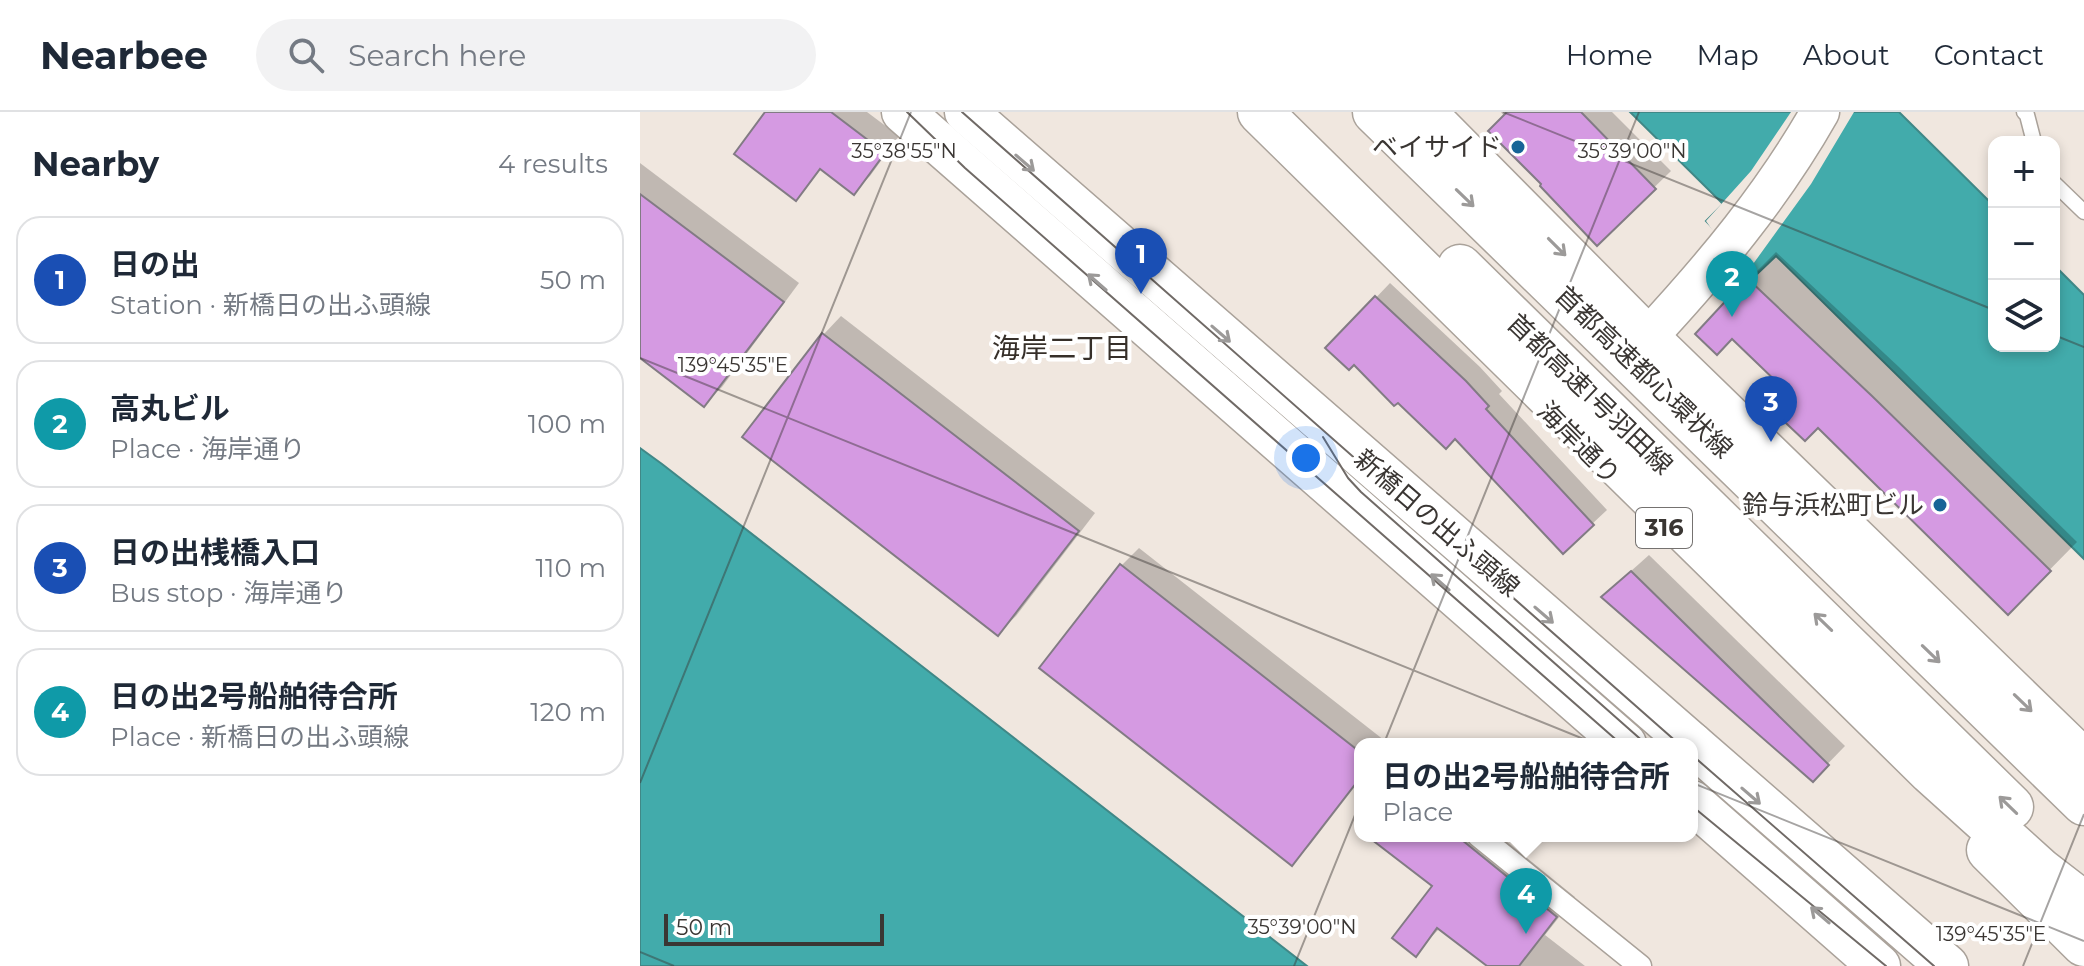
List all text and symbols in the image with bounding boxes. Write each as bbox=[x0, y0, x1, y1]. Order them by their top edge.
search box bbox=[256, 19, 816, 91]
text: Nearbee bbox=[40, 32, 208, 79]
icon: search bbox=[284, 33, 328, 77]
text: Search here bbox=[348, 37, 526, 74]
text: Home bbox=[1566, 38, 1653, 72]
text: Map bbox=[1697, 38, 1759, 72]
text: About bbox=[1803, 38, 1890, 72]
text: Contact bbox=[1934, 38, 2044, 72]
place label: ベイサイド bbox=[1372, 131, 1502, 163]
map controls bbox=[1988, 136, 2060, 352]
button: + bbox=[1988, 136, 2060, 208]
marker: ベイサイド bbox=[1509, 138, 1527, 156]
text: 35°38'55"N bbox=[851, 139, 957, 163]
text: 35°39'00"N bbox=[1578, 139, 1686, 163]
text: Nearby bbox=[32, 143, 159, 185]
text: 4 results bbox=[498, 148, 608, 180]
one-way arrow bbox=[1015, 154, 1035, 172]
one-way arrow bbox=[1455, 188, 1474, 207]
button: − bbox=[1988, 208, 2060, 280]
pin: 1 bbox=[1115, 228, 1167, 294]
one-way arrow bbox=[1547, 237, 1566, 256]
text: 日の出 bbox=[110, 246, 200, 283]
pin: 2 bbox=[1706, 251, 1758, 317]
text: 1 bbox=[55, 264, 65, 296]
text: 50 m bbox=[540, 264, 606, 296]
one-way arrow bbox=[1087, 273, 1108, 291]
street label: 首都高速都心環状線 bbox=[1549, 279, 1739, 465]
button: layers bbox=[1988, 280, 2060, 352]
text: Station · 新橋日の出ふ頭線 bbox=[110, 289, 431, 321]
street label: 首都高速1号羽田線 bbox=[1501, 307, 1679, 481]
one-way arrow bbox=[1210, 325, 1231, 343]
district label: 海岸二丁目 bbox=[992, 331, 1132, 365]
text: 139°45'35"E bbox=[678, 353, 788, 377]
pin: 3 bbox=[1745, 376, 1797, 442]
text: 高丸ビル bbox=[110, 390, 230, 427]
street label: 海岸通り bbox=[1531, 395, 1627, 491]
text: 2 bbox=[52, 408, 68, 440]
text: 100 m bbox=[528, 408, 606, 440]
text: Place · 海岸通り bbox=[110, 433, 305, 465]
your location bbox=[1286, 438, 1326, 478]
street label: 新橋日の出ふ頭線 bbox=[1348, 443, 1526, 603]
place label: 鈴与浜松町ビル bbox=[1742, 489, 1924, 521]
marker: 鈴与浜松町ビル bbox=[1931, 496, 1949, 514]
road number: 316 bbox=[1636, 508, 1692, 548]
text: 日の出桟橋入口 bbox=[110, 534, 320, 571]
text: 3 bbox=[52, 552, 68, 584]
text: 110 m bbox=[536, 552, 606, 584]
one-way arrow bbox=[1431, 573, 1451, 591]
text: Bus stop · 海岸通り bbox=[110, 577, 347, 609]
one-way arrow bbox=[1533, 606, 1553, 624]
one-way arrow bbox=[1813, 613, 1833, 632]
one-way arrow bbox=[1921, 644, 1941, 663]
text: 日の出2号船舶待合所 bbox=[110, 678, 398, 715]
one-way arrow bbox=[2013, 693, 2032, 712]
text: 4 bbox=[51, 696, 69, 728]
text: 120 m bbox=[530, 696, 606, 728]
text: Place · 新橋日の出ふ頭線 bbox=[110, 721, 409, 753]
popup bbox=[1354, 738, 1698, 842]
text: 日の出2号船舶待合所 bbox=[1382, 758, 1670, 795]
one-way arrow bbox=[1740, 786, 1760, 804]
one-way arrow bbox=[1998, 795, 2018, 814]
text: Place bbox=[1382, 796, 1453, 828]
pin: 4 bbox=[1500, 868, 1552, 934]
one-way arrow bbox=[1811, 906, 1831, 924]
scale bar bbox=[664, 910, 884, 946]
text: 50 m bbox=[676, 914, 732, 941]
text: 35°39'00"N bbox=[1248, 915, 1356, 939]
text: 139°45'35"E bbox=[1936, 922, 2046, 946]

